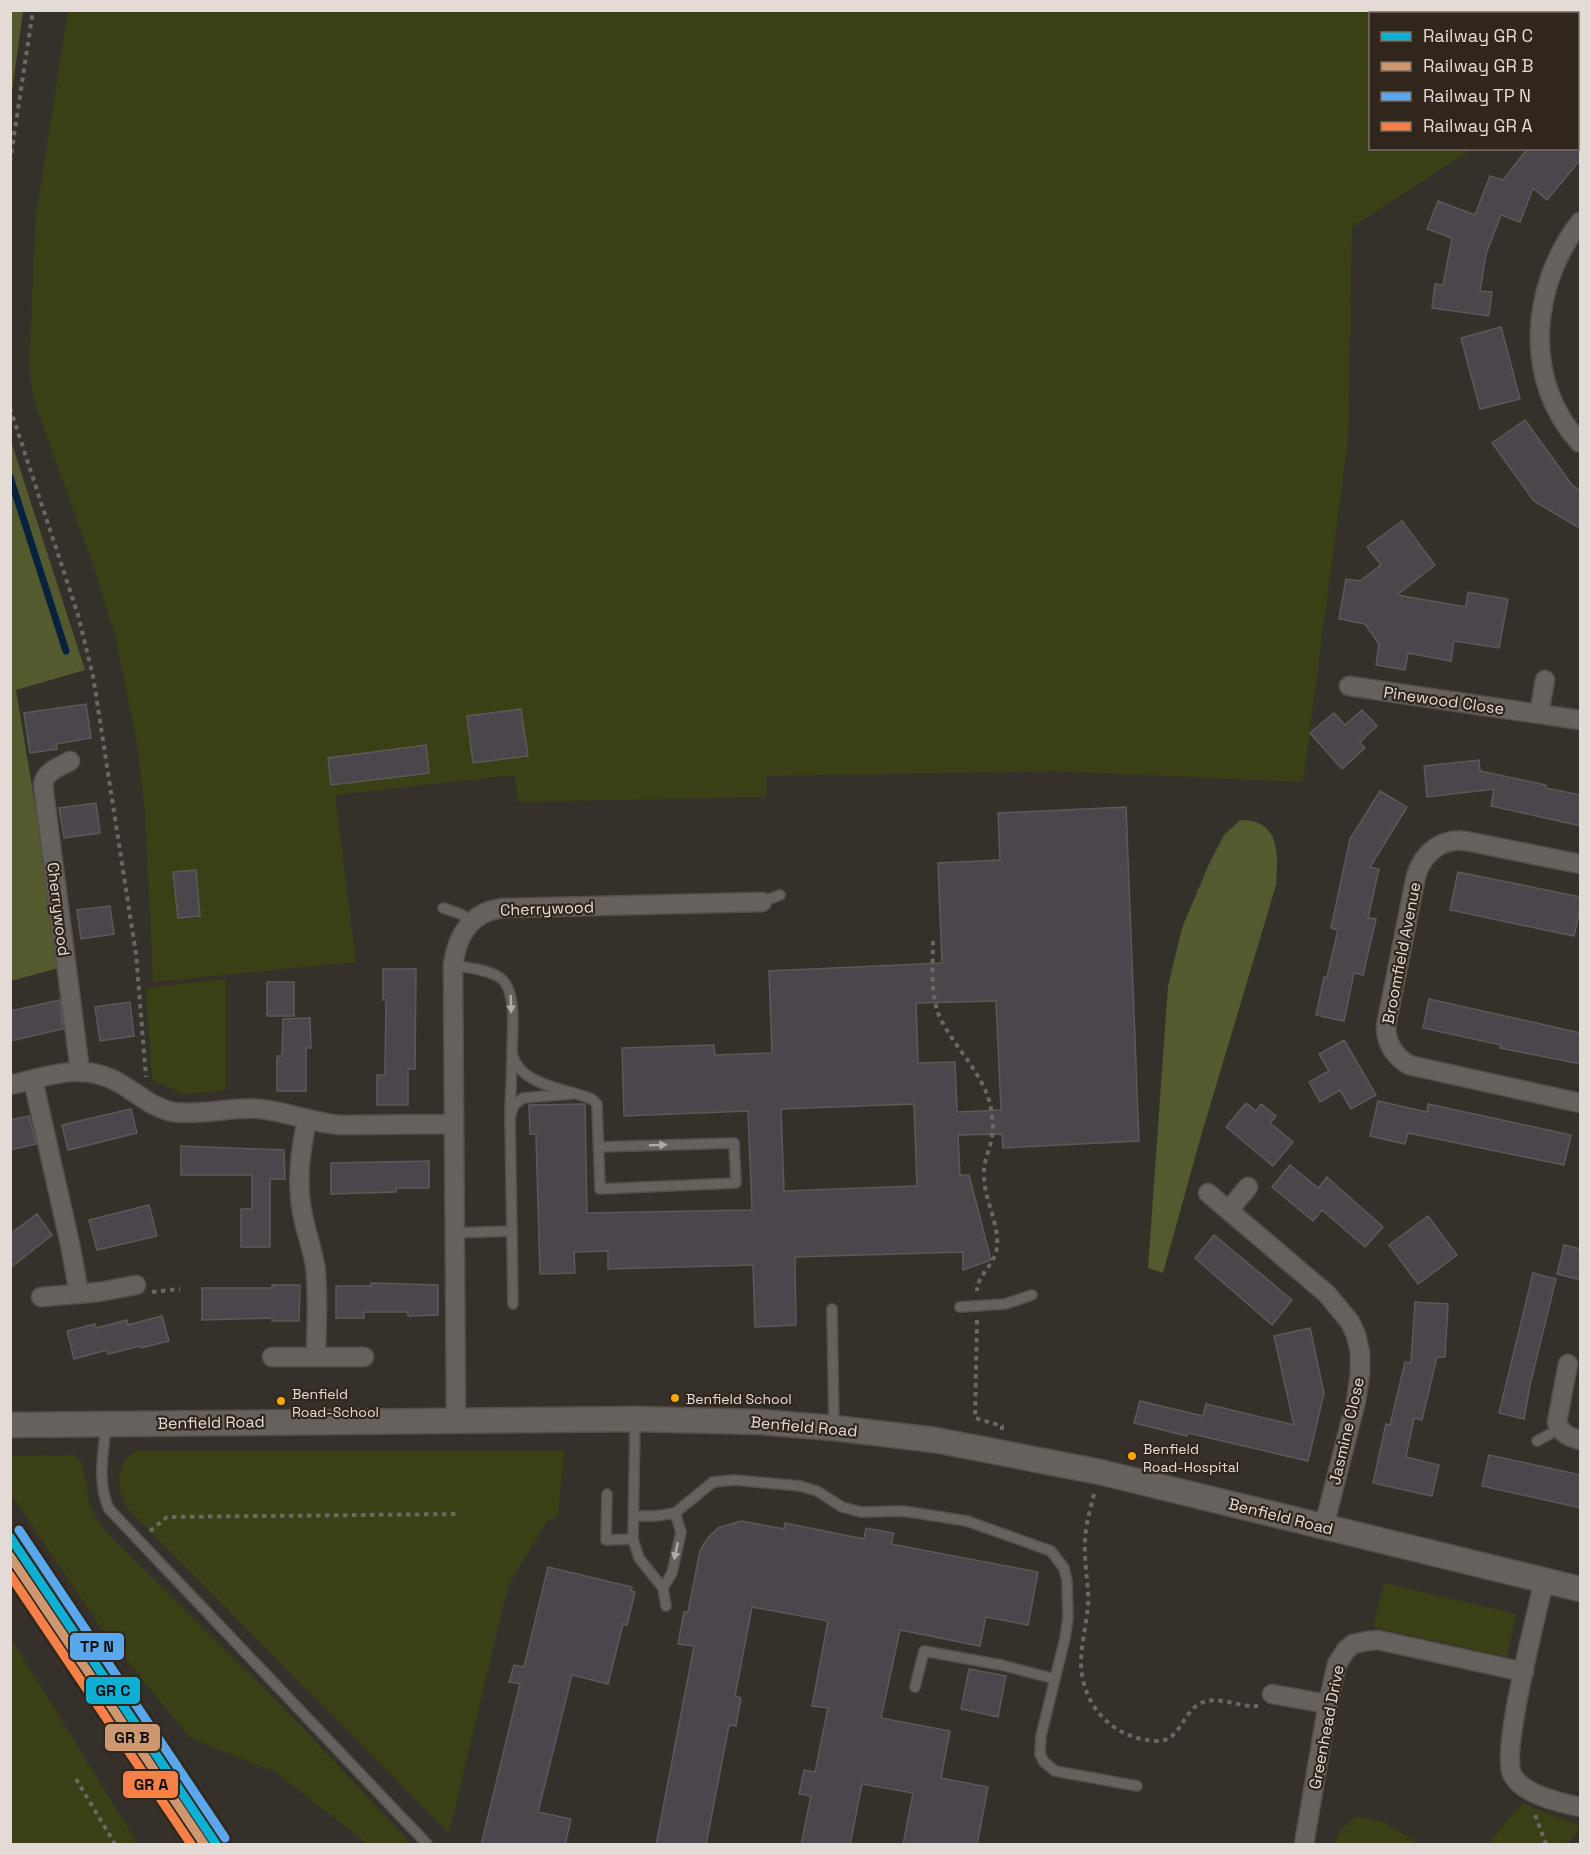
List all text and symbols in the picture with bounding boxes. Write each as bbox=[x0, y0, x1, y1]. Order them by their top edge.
legend bbox=[1369, 12, 1579, 150]
text: Railway GR C bbox=[1423, 24, 1533, 47]
text: Railway GR B bbox=[1423, 54, 1533, 77]
text: Railway TP N bbox=[1423, 84, 1531, 107]
text: Railway GR A bbox=[1423, 114, 1533, 137]
street label: Pinewood Close bbox=[1382, 682, 1506, 719]
street label: Cherrywood bbox=[42, 861, 75, 957]
street label: Broomfield Avenue bbox=[1377, 880, 1426, 1026]
street label: Cherrywood bbox=[500, 896, 594, 921]
one-way arrow bbox=[507, 995, 516, 1014]
one-way arrow bbox=[648, 1141, 667, 1150]
street label: Jasmine Close bbox=[1324, 1375, 1369, 1487]
place label: Benfield Road-School bbox=[292, 1385, 379, 1421]
place label: Benfield School bbox=[686, 1390, 792, 1408]
marker: Benfield School bbox=[669, 1392, 681, 1404]
marker: Benfield Road-School bbox=[275, 1395, 287, 1407]
street label: Benfield Road bbox=[157, 1411, 265, 1434]
street label: Benfield Road bbox=[750, 1411, 858, 1442]
place label: Benfield Road-Hospital bbox=[1143, 1440, 1239, 1476]
marker: Benfield Road-Hospital bbox=[1126, 1450, 1138, 1462]
street label: Benfield Road bbox=[1226, 1493, 1335, 1540]
one-way arrow bbox=[671, 1542, 681, 1560]
line badge: TP N bbox=[69, 1632, 125, 1661]
text: TP N bbox=[80, 1636, 114, 1657]
street label: Greenhead Drive bbox=[1304, 1663, 1349, 1791]
line badge: GR C bbox=[85, 1676, 141, 1705]
text: GR C bbox=[95, 1680, 131, 1701]
line badge: GR B bbox=[104, 1723, 161, 1752]
text: GR B bbox=[114, 1727, 150, 1748]
line badge: GR A bbox=[122, 1770, 179, 1799]
text: GR A bbox=[134, 1774, 168, 1795]

